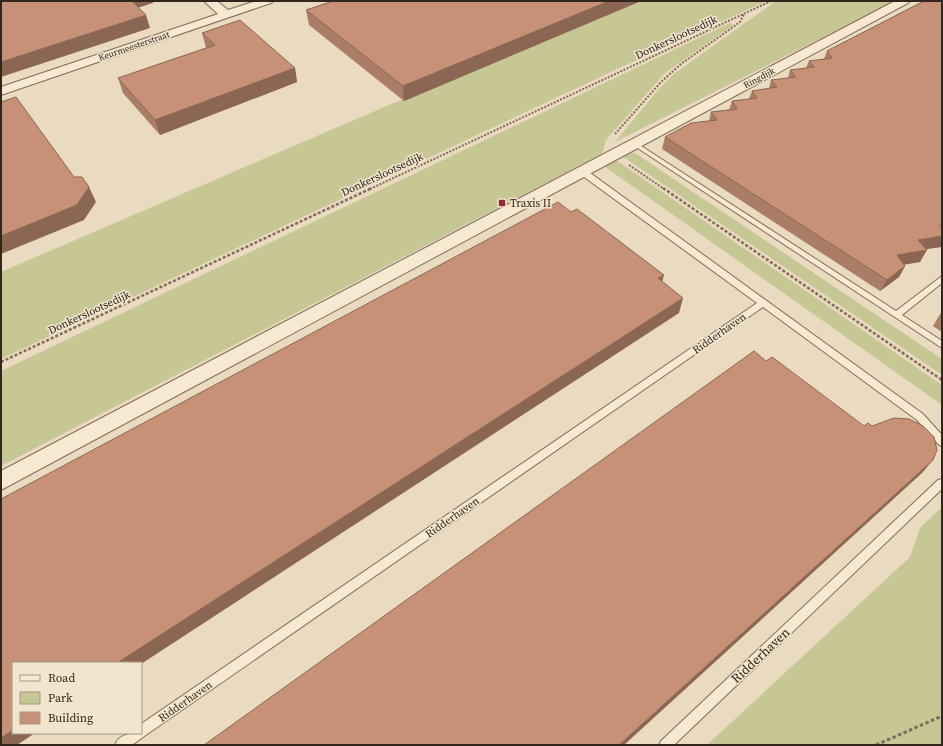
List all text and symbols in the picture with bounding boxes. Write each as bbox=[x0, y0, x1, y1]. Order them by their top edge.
street label: Donkerslootsedijk bbox=[633, 11, 721, 63]
street label: Keurmeesterstraat bbox=[97, 28, 171, 64]
street label: Ringdijk bbox=[741, 65, 777, 91]
street label: Donkerslootsedijk bbox=[339, 148, 427, 200]
place label: Traxis II bbox=[510, 196, 551, 211]
marker: Traxis II bbox=[497, 198, 507, 208]
street label: Donkerslootsedijk bbox=[46, 286, 134, 338]
street label: Ridderhaven bbox=[689, 309, 750, 358]
street label: Ridderhaven bbox=[422, 493, 483, 542]
street label: Ridderhaven bbox=[727, 624, 793, 687]
legend bbox=[12, 662, 142, 734]
text: Road bbox=[48, 670, 75, 686]
street label: Ridderhaven bbox=[155, 677, 216, 726]
text: Park bbox=[48, 690, 73, 706]
text: Building bbox=[48, 710, 93, 726]

